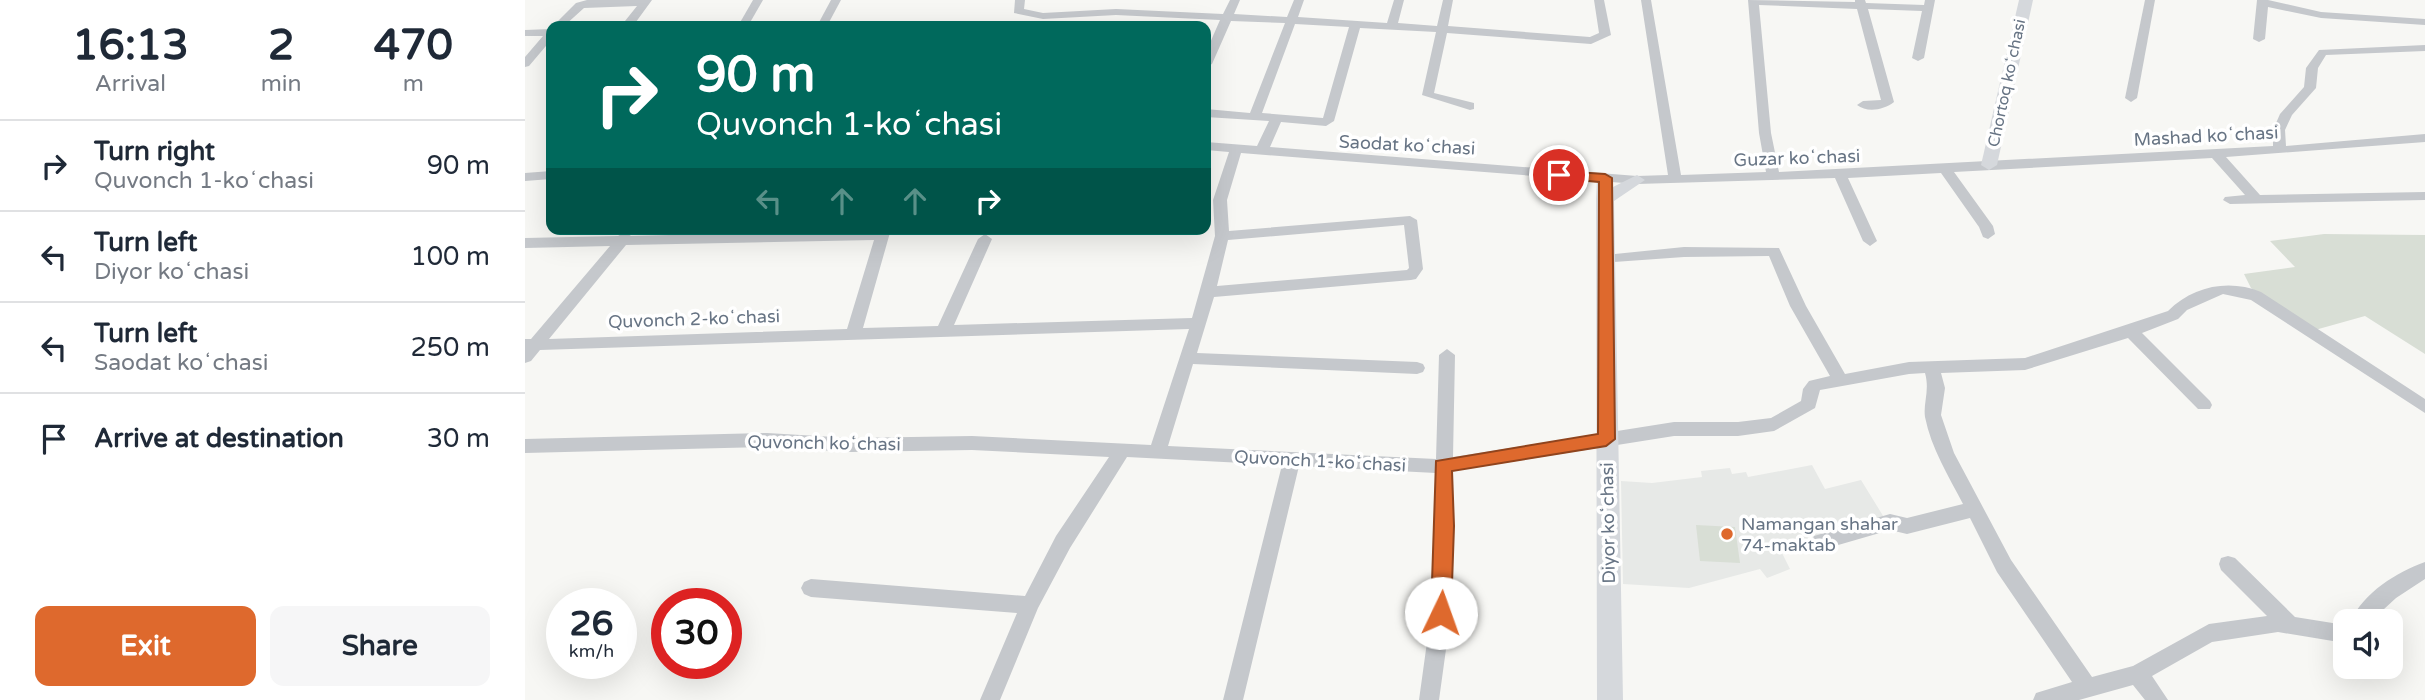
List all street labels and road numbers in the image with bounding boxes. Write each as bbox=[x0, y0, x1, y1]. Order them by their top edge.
street label: Chortoq koʻchasi bbox=[1984, 17, 2030, 149]
street label: Mashad koʻchasi bbox=[2133, 121, 2279, 151]
street label: Saodat koʻchasi bbox=[1338, 130, 1476, 160]
street label: Guzar koʻchasi bbox=[1733, 145, 1861, 171]
street label: Quvonch 2-koʻchasi bbox=[608, 305, 780, 333]
street label: Quvonch koʻchasi bbox=[747, 431, 901, 455]
street label: Quvonch 1-koʻchasi bbox=[1233, 446, 1407, 476]
street label: Diyor koʻchasi bbox=[1596, 462, 1620, 584]

